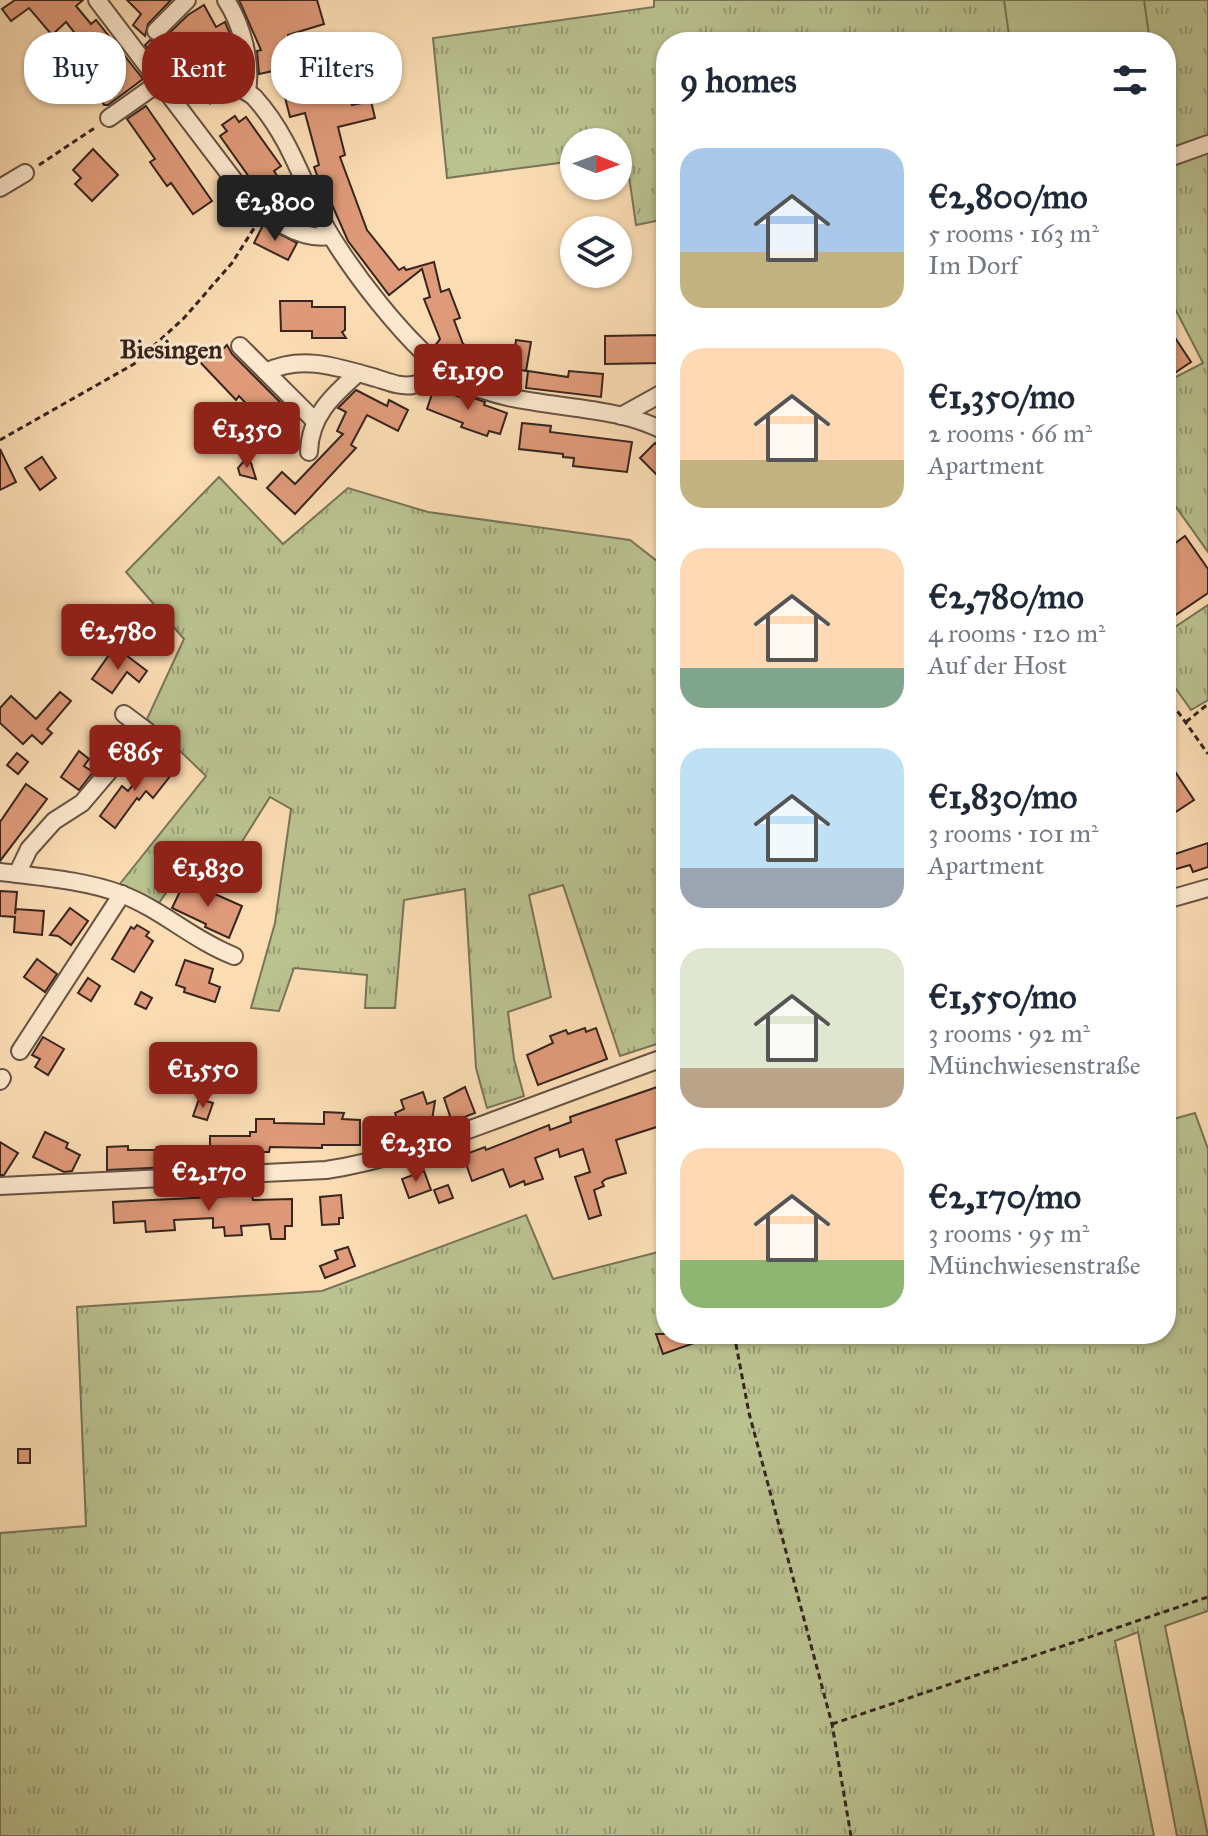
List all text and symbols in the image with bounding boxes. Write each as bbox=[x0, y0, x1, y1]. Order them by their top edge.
chip: Buy bbox=[24, 32, 126, 104]
chip: Rent bbox=[142, 32, 255, 104]
chip: Filters bbox=[271, 32, 402, 104]
icon: filters bbox=[1108, 58, 1152, 102]
text: 9 homes bbox=[680, 60, 797, 101]
north arrow bbox=[560, 128, 632, 200]
map controls bbox=[560, 128, 632, 288]
pin: €2,800 bbox=[210, 175, 340, 243]
text: €2,800/mo bbox=[928, 176, 1088, 217]
icon: home bbox=[744, 180, 840, 276]
text: €2,800 bbox=[235, 185, 315, 217]
button: layers bbox=[560, 216, 632, 288]
text: 5 rooms · 163 m² bbox=[928, 217, 1099, 249]
text: Im Dorf bbox=[928, 249, 1019, 281]
district label: Biesingen bbox=[120, 333, 222, 366]
pin: €1,190 bbox=[403, 344, 533, 412]
text: €1,190 bbox=[432, 354, 504, 386]
text: €1,350/mo bbox=[928, 376, 1075, 417]
icon: home bbox=[744, 380, 840, 476]
pin: €1,350 bbox=[182, 402, 312, 470]
text: €1,350 bbox=[212, 412, 282, 444]
text: 2 rooms · 66 m² bbox=[928, 417, 1092, 449]
text: Apartment bbox=[928, 449, 1044, 481]
text: €2,780/mo bbox=[928, 576, 1084, 617]
icon: home bbox=[744, 580, 840, 676]
pin: €2,780 bbox=[53, 604, 183, 672]
text: €2,780 bbox=[79, 614, 157, 646]
text: 4 rooms · 120 m² bbox=[928, 617, 1106, 649]
text: Auf der Host bbox=[928, 649, 1067, 681]
pin: €865 bbox=[88, 725, 182, 793]
text: €865 bbox=[107, 735, 163, 767]
text: €1,830/mo bbox=[928, 776, 1077, 817]
icon: home bbox=[744, 780, 840, 876]
text: 3 rooms · 101 m² bbox=[928, 817, 1099, 849]
pin: €1,830 bbox=[143, 841, 273, 909]
text: Apartment bbox=[928, 849, 1044, 881]
text: €1,830 bbox=[172, 851, 244, 883]
text: €1,550/mo bbox=[928, 976, 1077, 1017]
icon: home bbox=[744, 980, 840, 1076]
text: 3 rooms · 92 m² bbox=[928, 1017, 1090, 1049]
pin: €1,550 bbox=[138, 1042, 268, 1110]
text: Münchwiesenstraße bbox=[928, 1049, 1141, 1081]
text: €1,550 bbox=[167, 1052, 239, 1084]
pin: €2,310 bbox=[351, 1116, 481, 1184]
text: €2,310 bbox=[380, 1126, 452, 1158]
pin: €2,170 bbox=[144, 1145, 274, 1213]
text: €2,170 bbox=[171, 1155, 247, 1187]
text: €2,170/mo bbox=[928, 1176, 1081, 1217]
icon: home bbox=[744, 1180, 840, 1276]
text: 3 rooms · 95 m² bbox=[928, 1217, 1089, 1249]
text: Münchwiesenstraße bbox=[928, 1249, 1141, 1281]

